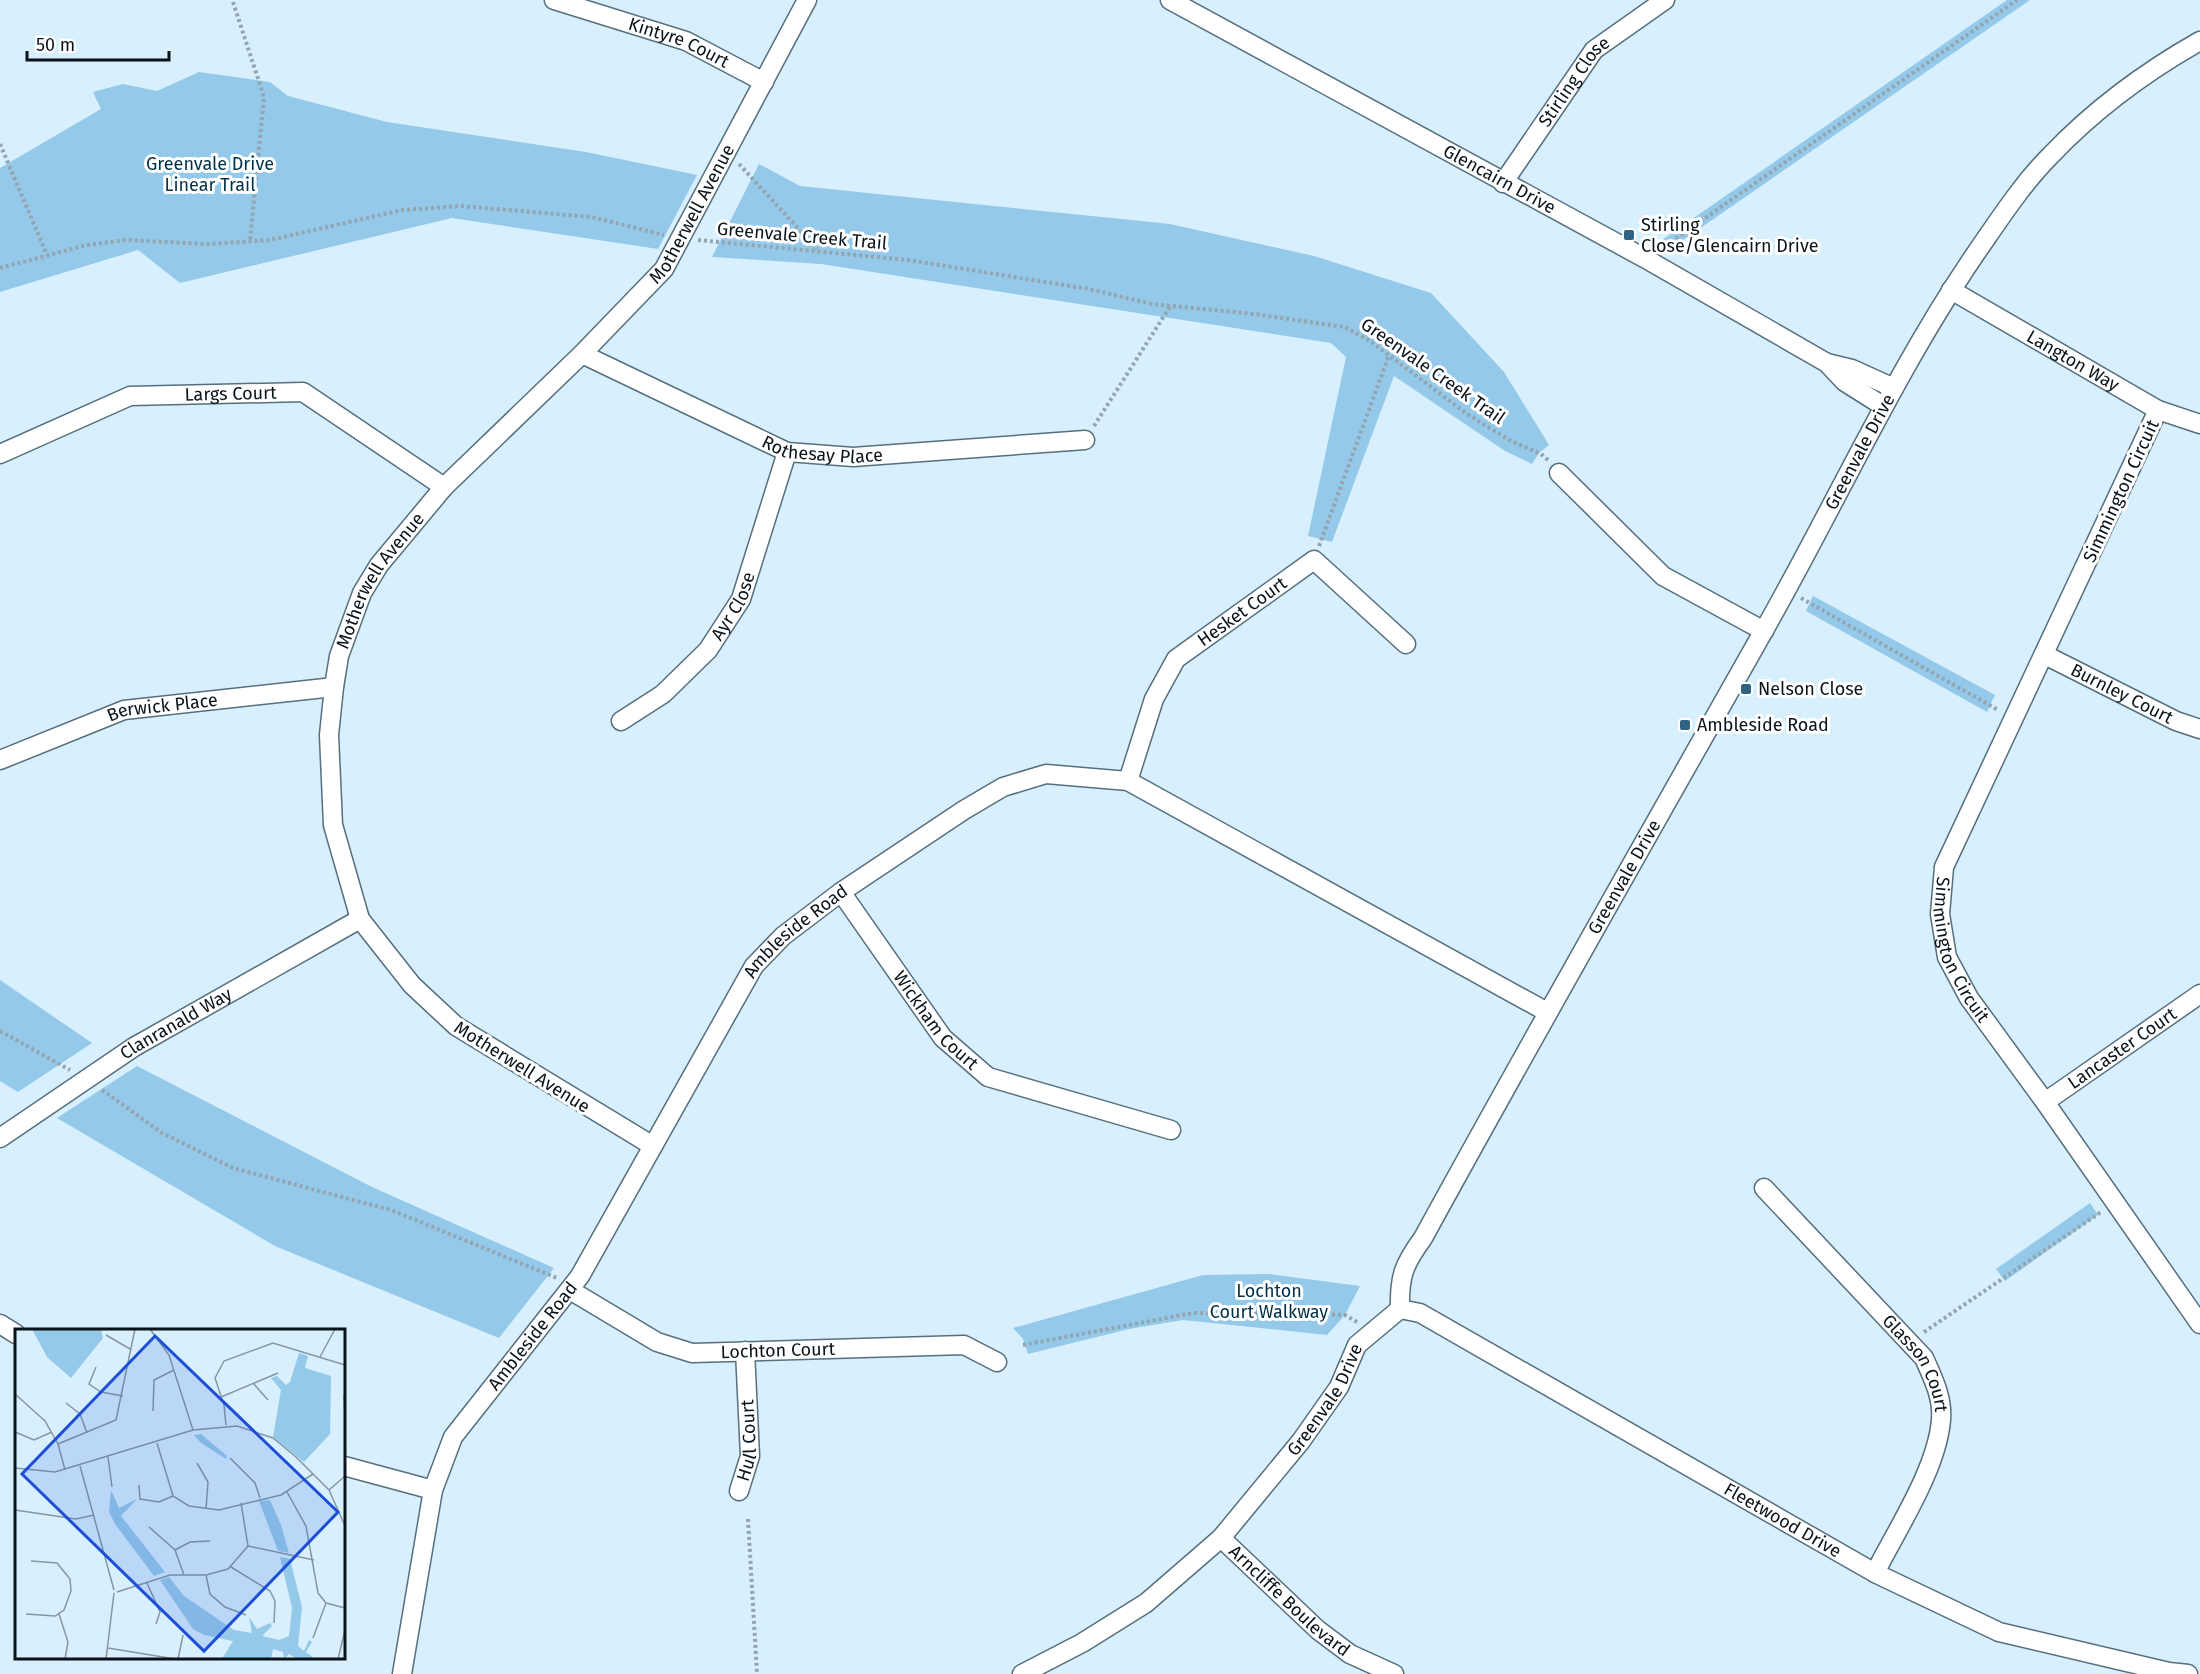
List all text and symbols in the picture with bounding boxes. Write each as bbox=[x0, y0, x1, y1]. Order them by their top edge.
street label: Kintyre Court bbox=[626, 13, 733, 73]
scale bar bbox=[27, 24, 170, 62]
street label: Stirling Close bbox=[1534, 32, 1614, 131]
text: 50 m bbox=[36, 34, 75, 56]
street label: Glencairn Drive bbox=[1439, 140, 1559, 219]
street label: Motherwell Avenue bbox=[645, 141, 739, 289]
park label: Greenvale Drive Linear Trail bbox=[146, 153, 274, 196]
place label: Stirling Close/Glencairn Drive bbox=[1641, 214, 1818, 257]
street label: Greenvale Creek Trail bbox=[716, 218, 888, 254]
marker: Stirling Close/Glencairn Drive bbox=[1622, 228, 1636, 242]
street label: Greenvale Creek Trail bbox=[1357, 313, 1509, 429]
street label: Langton Way bbox=[2023, 325, 2123, 396]
street label: Largs Court bbox=[184, 382, 277, 406]
street label: Greenvale Drive bbox=[1820, 390, 1900, 514]
street label: Simmington Circuit bbox=[2078, 416, 2164, 566]
street label: Rothesay Place bbox=[758, 431, 884, 468]
street label: Motherwell Avenue bbox=[332, 508, 429, 652]
street label: Ayr Close bbox=[706, 569, 760, 644]
street label: Hesket Court bbox=[1193, 572, 1291, 651]
street label: Burnley Court bbox=[2067, 659, 2177, 729]
place label: Nelson Close bbox=[1758, 678, 1863, 700]
marker: Nelson Close bbox=[1739, 682, 1753, 696]
street label: Berwick Place bbox=[104, 689, 219, 727]
place label: Ambleside Road bbox=[1697, 714, 1829, 736]
marker: Ambleside Road bbox=[1678, 718, 1692, 732]
street label: Greenvale Drive bbox=[1583, 816, 1665, 938]
street label: Simmington Circuit bbox=[1928, 876, 1994, 1027]
street label: Ambleside Road bbox=[739, 880, 852, 982]
street label: Wickham Court bbox=[889, 967, 983, 1075]
street label: Clanranald Way bbox=[116, 983, 236, 1064]
street label: Lancaster Court bbox=[2063, 1002, 2181, 1094]
street label: Motherwell Avenue bbox=[450, 1016, 594, 1118]
street label: Ambleside Road bbox=[483, 1277, 582, 1394]
park label: Lochton Court Walkway bbox=[1210, 1280, 1328, 1323]
street label: Glasson Court bbox=[1878, 1310, 1952, 1413]
inset map bbox=[15, 1329, 345, 1659]
street label: Lochton Court bbox=[720, 1338, 836, 1363]
street label: Greenvale Drive bbox=[1282, 1340, 1367, 1460]
street label: Hull Court bbox=[732, 1399, 761, 1484]
street label: Fleetwood Drive bbox=[1720, 1478, 1845, 1562]
street label: Arncliffe Boulevard bbox=[1224, 1540, 1354, 1661]

